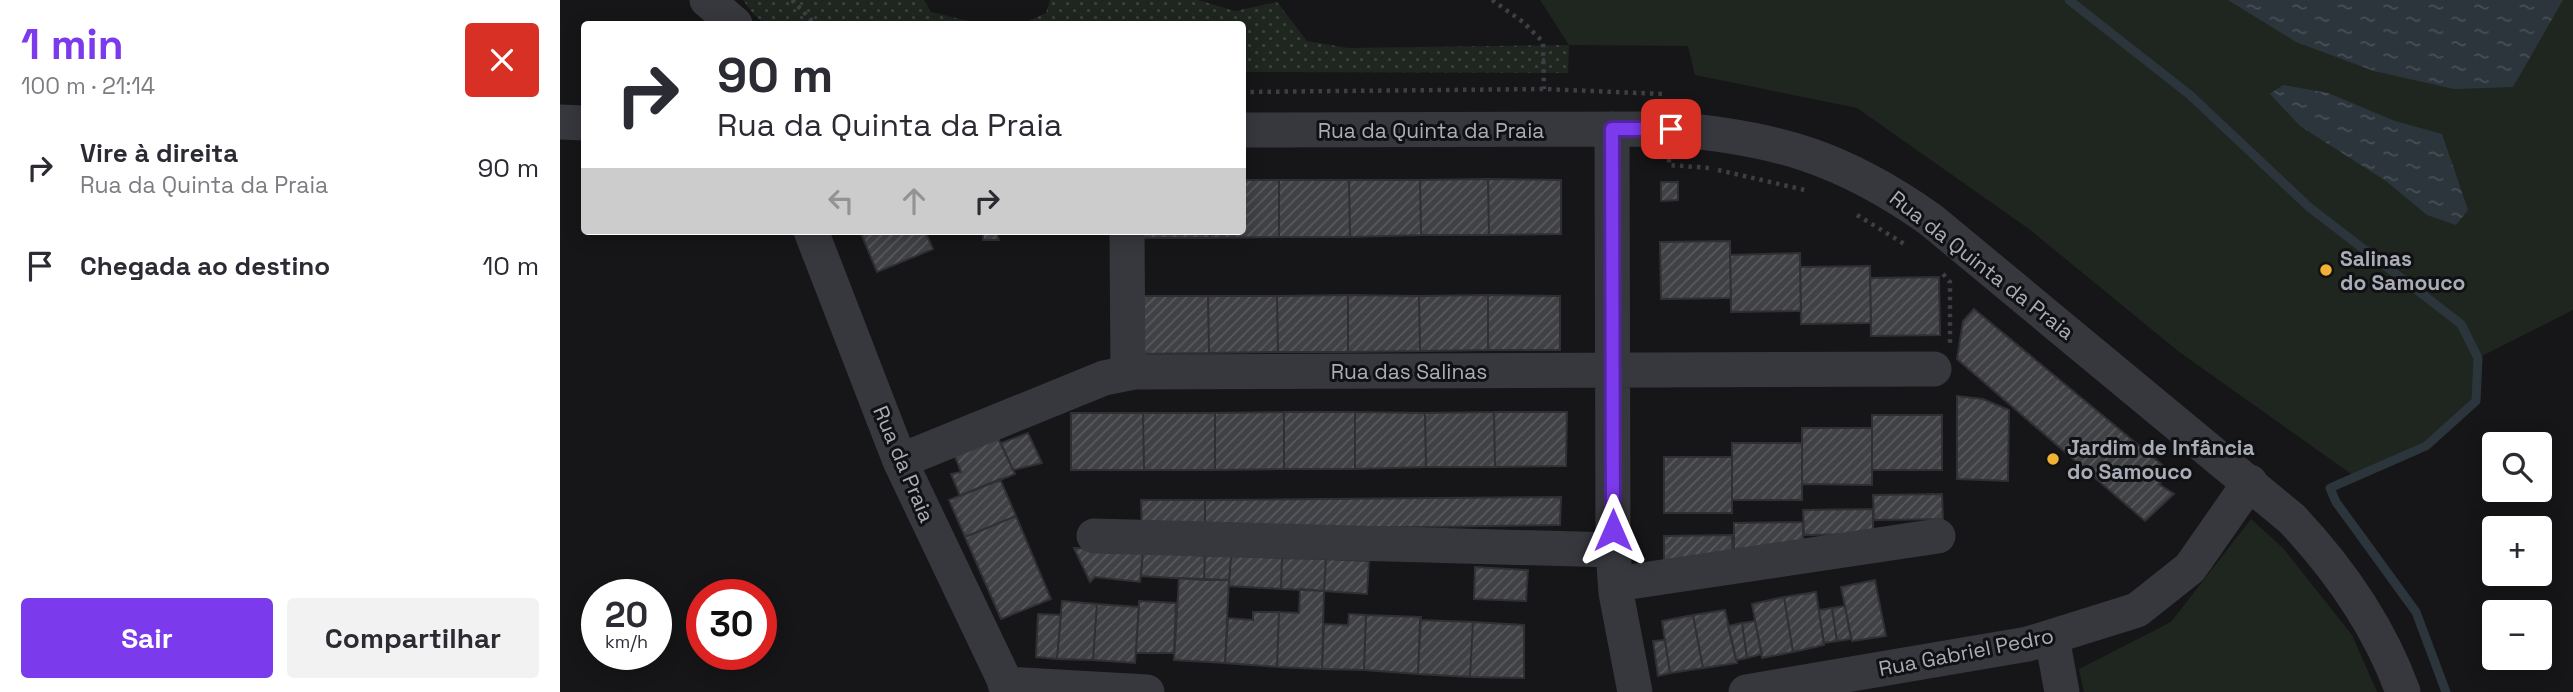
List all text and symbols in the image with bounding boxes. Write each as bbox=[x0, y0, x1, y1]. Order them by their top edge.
text: 1 min bbox=[21, 18, 124, 71]
button: close bbox=[465, 23, 539, 97]
text: 90 m bbox=[717, 44, 833, 106]
icon: right bbox=[602, 49, 693, 140]
text: 100 m · 21:14 bbox=[21, 71, 155, 101]
pin bbox=[1641, 99, 1701, 159]
text: Rua da Quinta da Praia bbox=[717, 105, 1063, 145]
icon: arrive bbox=[1652, 110, 1690, 148]
street label: Rua da Quinta da Praia bbox=[1318, 117, 1544, 144]
text: Vire à direita bbox=[80, 136, 238, 170]
icon: right bbox=[21, 149, 59, 187]
text: 90 m bbox=[477, 151, 539, 185]
text: Rua da Quinta da Praia bbox=[80, 170, 328, 200]
icon: left bbox=[822, 182, 860, 220]
icon: ahead bbox=[895, 182, 933, 220]
icon: right bbox=[968, 182, 1006, 220]
street label: Rua da Quinta da Praia bbox=[1884, 185, 2080, 345]
place label: Salinas do Samouco bbox=[2340, 245, 2465, 296]
icon: arrive bbox=[21, 247, 59, 285]
text: Chegada ao destino bbox=[80, 249, 330, 283]
text: 10 m bbox=[482, 249, 539, 283]
marker: Salinas do Samouco bbox=[2318, 262, 2334, 278]
street label: Rua das Salinas bbox=[1331, 358, 1487, 385]
street label: Rua da Praia bbox=[867, 402, 941, 526]
map controls bbox=[2482, 432, 2552, 670]
button: search bbox=[2482, 432, 2552, 502]
place label: Jardim de Infância do Samouco bbox=[2067, 434, 2255, 485]
marker: Jardim de Infância do Samouco bbox=[2045, 451, 2061, 467]
position arrow bbox=[1576, 493, 1650, 567]
button: + bbox=[2482, 516, 2552, 586]
speed limit sign: 30 bbox=[686, 579, 777, 670]
text: 20 bbox=[605, 593, 648, 637]
button: Sair bbox=[21, 598, 273, 678]
button: Compartilhar bbox=[287, 598, 539, 678]
button: − bbox=[2482, 600, 2552, 670]
street label: Rua Gabriel Pedro bbox=[1876, 622, 2056, 682]
text: km/h bbox=[605, 630, 648, 653]

